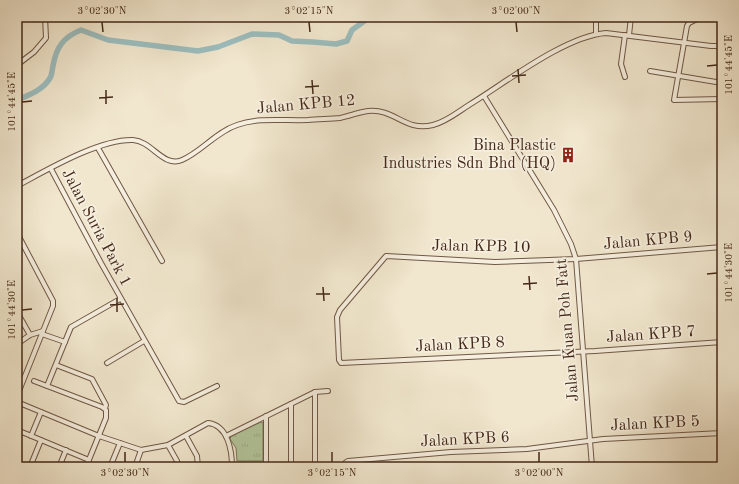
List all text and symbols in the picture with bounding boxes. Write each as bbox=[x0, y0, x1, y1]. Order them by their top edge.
text: 3°02'30"N bbox=[78, 6, 127, 16]
text: 3°02'15"N bbox=[285, 6, 334, 16]
text: 3°02'00"N bbox=[492, 6, 541, 16]
text: 101°44'45"E bbox=[724, 35, 734, 95]
text: 101°44'45"E bbox=[7, 72, 17, 132]
street label: Jalan KPB 12 bbox=[256, 93, 356, 117]
place label: Bina Plastic Industries Sdn Bhd (HQ) bbox=[382, 138, 556, 172]
building icon: Bina Plastic Industries Sdn Bhd (HQ) bbox=[559, 146, 577, 164]
street label: Jalan Suria Park 1 bbox=[58, 167, 134, 289]
street label: Jalan KPB 9 bbox=[603, 229, 693, 253]
street label: Jalan KPB 10 bbox=[431, 238, 531, 256]
text: 101°44'30"E bbox=[724, 243, 734, 303]
street label: Jalan Kuan Poh Fatt bbox=[554, 257, 582, 402]
text: 101°44'30"E bbox=[7, 280, 17, 340]
street label: Jalan KPB 7 bbox=[606, 324, 696, 346]
street label: Jalan KPB 8 bbox=[415, 335, 505, 355]
street label: Jalan KPB 5 bbox=[610, 414, 700, 434]
street label: Jalan KPB 6 bbox=[420, 430, 510, 450]
text: 3°02'30"N bbox=[101, 468, 150, 478]
text: 3°02'15"N bbox=[308, 468, 357, 478]
text: 3°02'00"N bbox=[515, 468, 564, 478]

